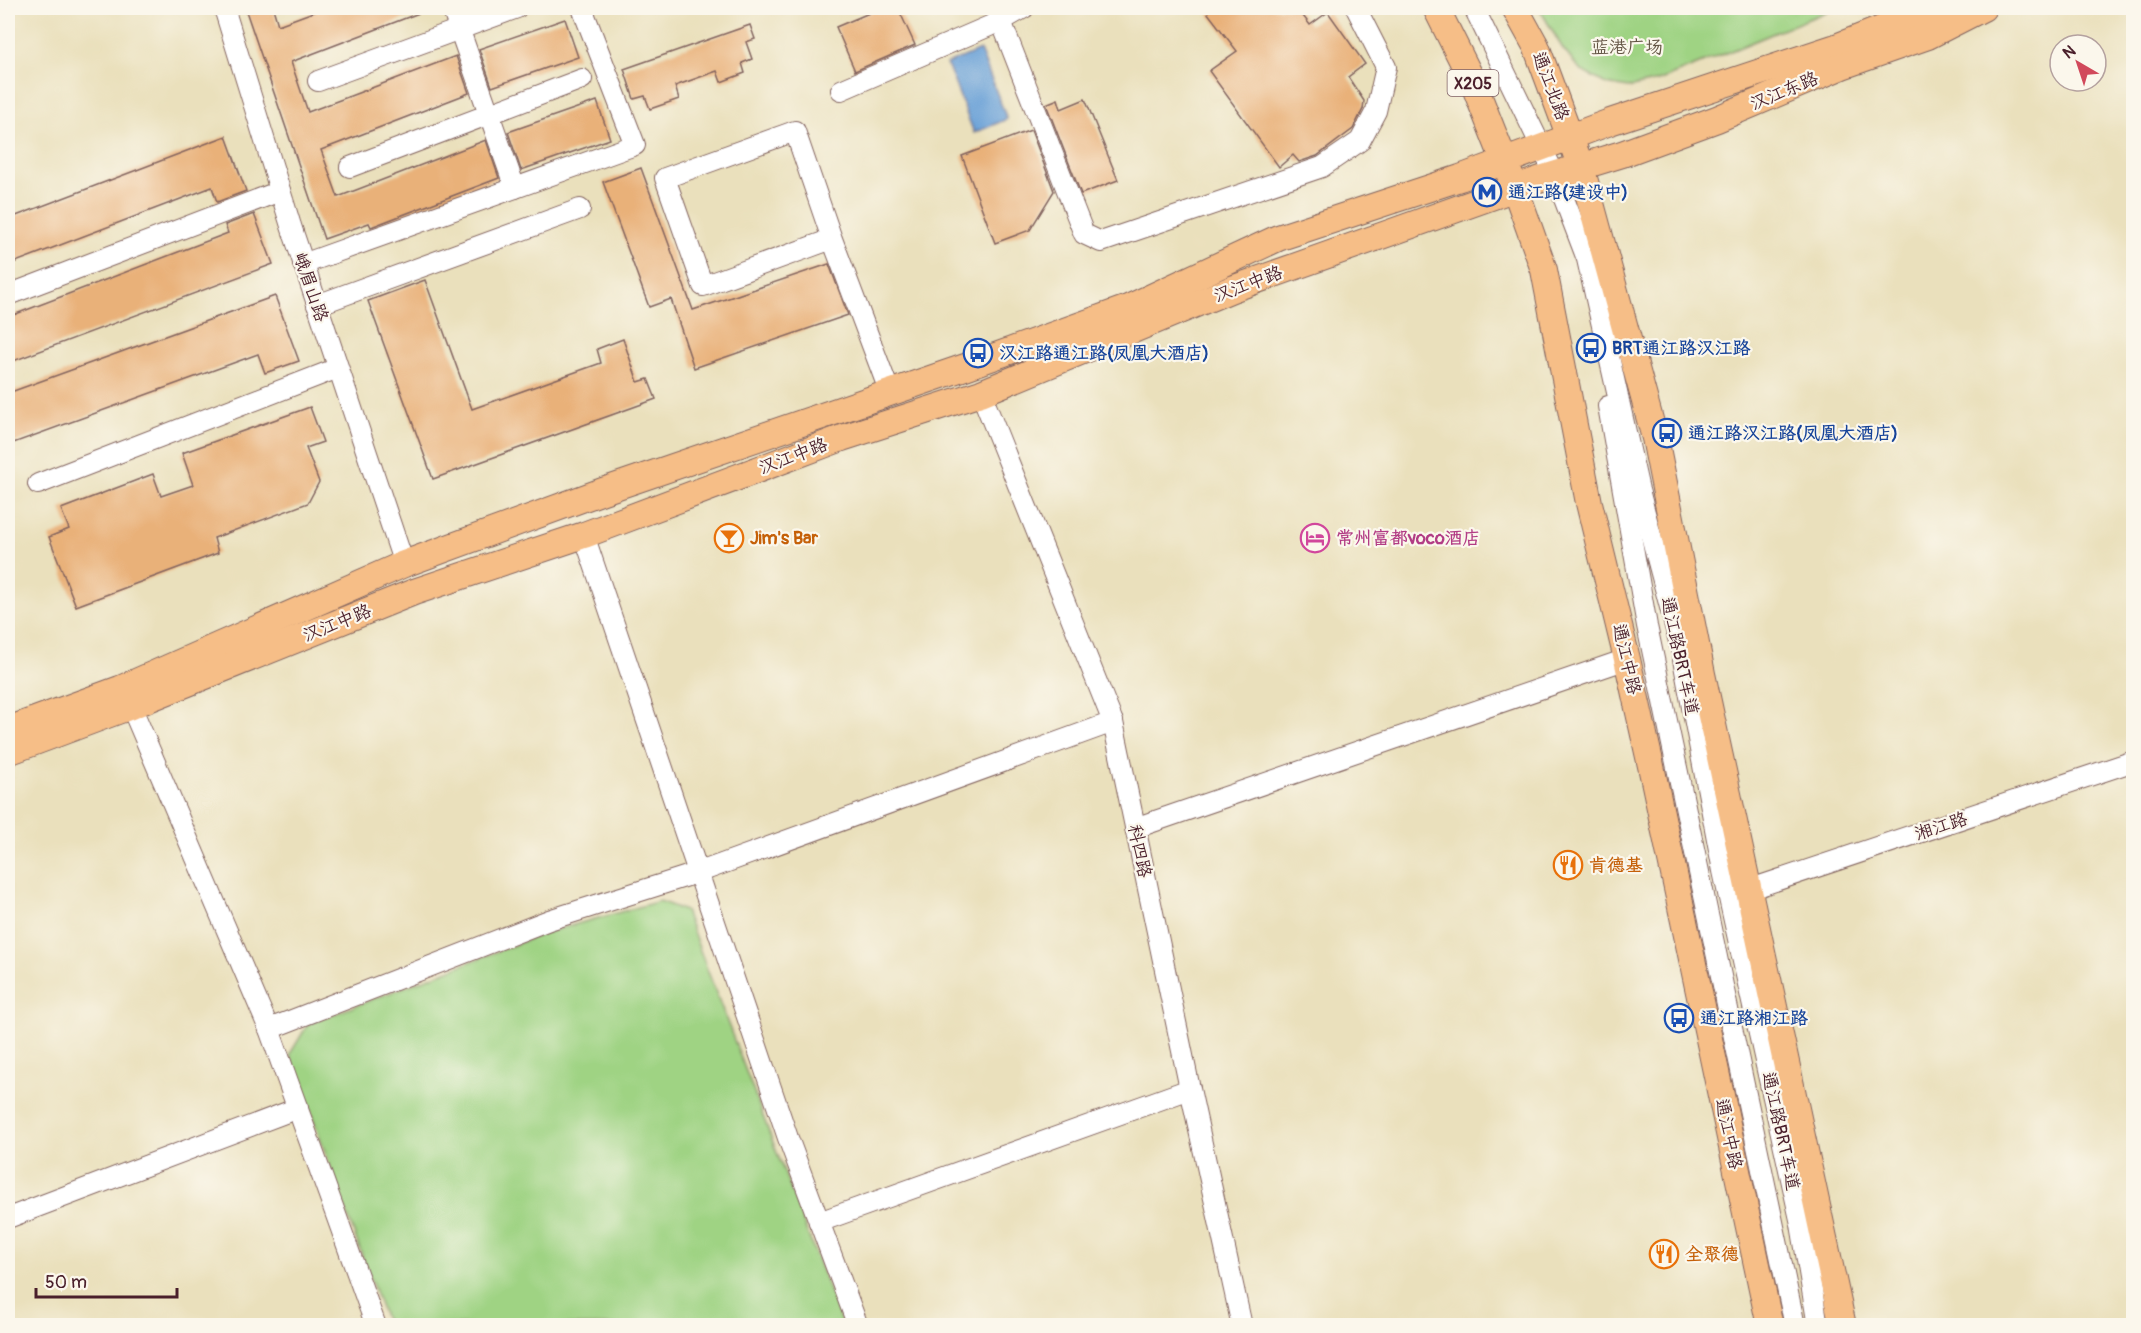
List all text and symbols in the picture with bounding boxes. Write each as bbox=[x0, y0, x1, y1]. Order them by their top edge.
north arrow bbox=[2048, 33, 2108, 93]
park label: 蓝港广场 bbox=[1591, 36, 1663, 59]
text: N bbox=[2059, 41, 2080, 63]
street label: 通江北路 bbox=[1527, 48, 1574, 124]
street label: 汉江东路 bbox=[1747, 67, 1822, 116]
road number: X205 bbox=[1448, 70, 1498, 96]
metro station icon: 通江路(建设中) bbox=[1471, 176, 1503, 208]
place label: 通江路(建设中) bbox=[1508, 181, 1628, 204]
street label: 峨眉山路 bbox=[288, 249, 333, 325]
street label: 汉江中路 bbox=[1210, 261, 1286, 308]
bus stop icon: BRT通江路汉江路 bbox=[1575, 332, 1607, 364]
bus stop icon: 汉江路通江路(凤凰大酒店) bbox=[962, 337, 994, 369]
place label: BRT通江路汉江路 bbox=[1612, 337, 1751, 360]
place label: 汉江路通江路(凤凰大酒店) bbox=[999, 342, 1209, 365]
bus stop icon: 通江路汉江路(凤凰大酒店) bbox=[1651, 417, 1683, 449]
place label: 通江路汉江路(凤凰大酒店) bbox=[1688, 422, 1898, 445]
street label: 汉江中路 bbox=[755, 433, 831, 480]
bar icon: Jim's Bar bbox=[713, 522, 745, 554]
hotel icon: 常州富都voco酒店 bbox=[1299, 522, 1331, 554]
place label: Jim's Bar bbox=[750, 527, 818, 550]
place label: 常州富都voco酒店 bbox=[1336, 527, 1481, 550]
street label: 通江路BRT车道 bbox=[1656, 595, 1703, 717]
street label: 汉江中路 bbox=[300, 599, 375, 648]
street label: 通江中路 bbox=[1607, 621, 1646, 697]
street label: 湘江路 bbox=[1912, 807, 1970, 846]
street label: 科四路 bbox=[1123, 822, 1156, 880]
restaurant icon: 肯德基 bbox=[1552, 849, 1584, 881]
place label: 肯德基 bbox=[1589, 854, 1643, 877]
bus stop icon: 通江路湘江路 bbox=[1663, 1002, 1695, 1034]
place label: 通江路湘江路 bbox=[1700, 1007, 1808, 1030]
street label: 通江路BRT车道 bbox=[1757, 1070, 1804, 1192]
street label: 通江中路 bbox=[1710, 1096, 1747, 1172]
restaurant icon: 全聚德 bbox=[1648, 1238, 1680, 1270]
place label: 全聚德 bbox=[1685, 1243, 1739, 1266]
scale bar bbox=[36, 1261, 177, 1299]
text: 50 m bbox=[45, 1271, 87, 1294]

